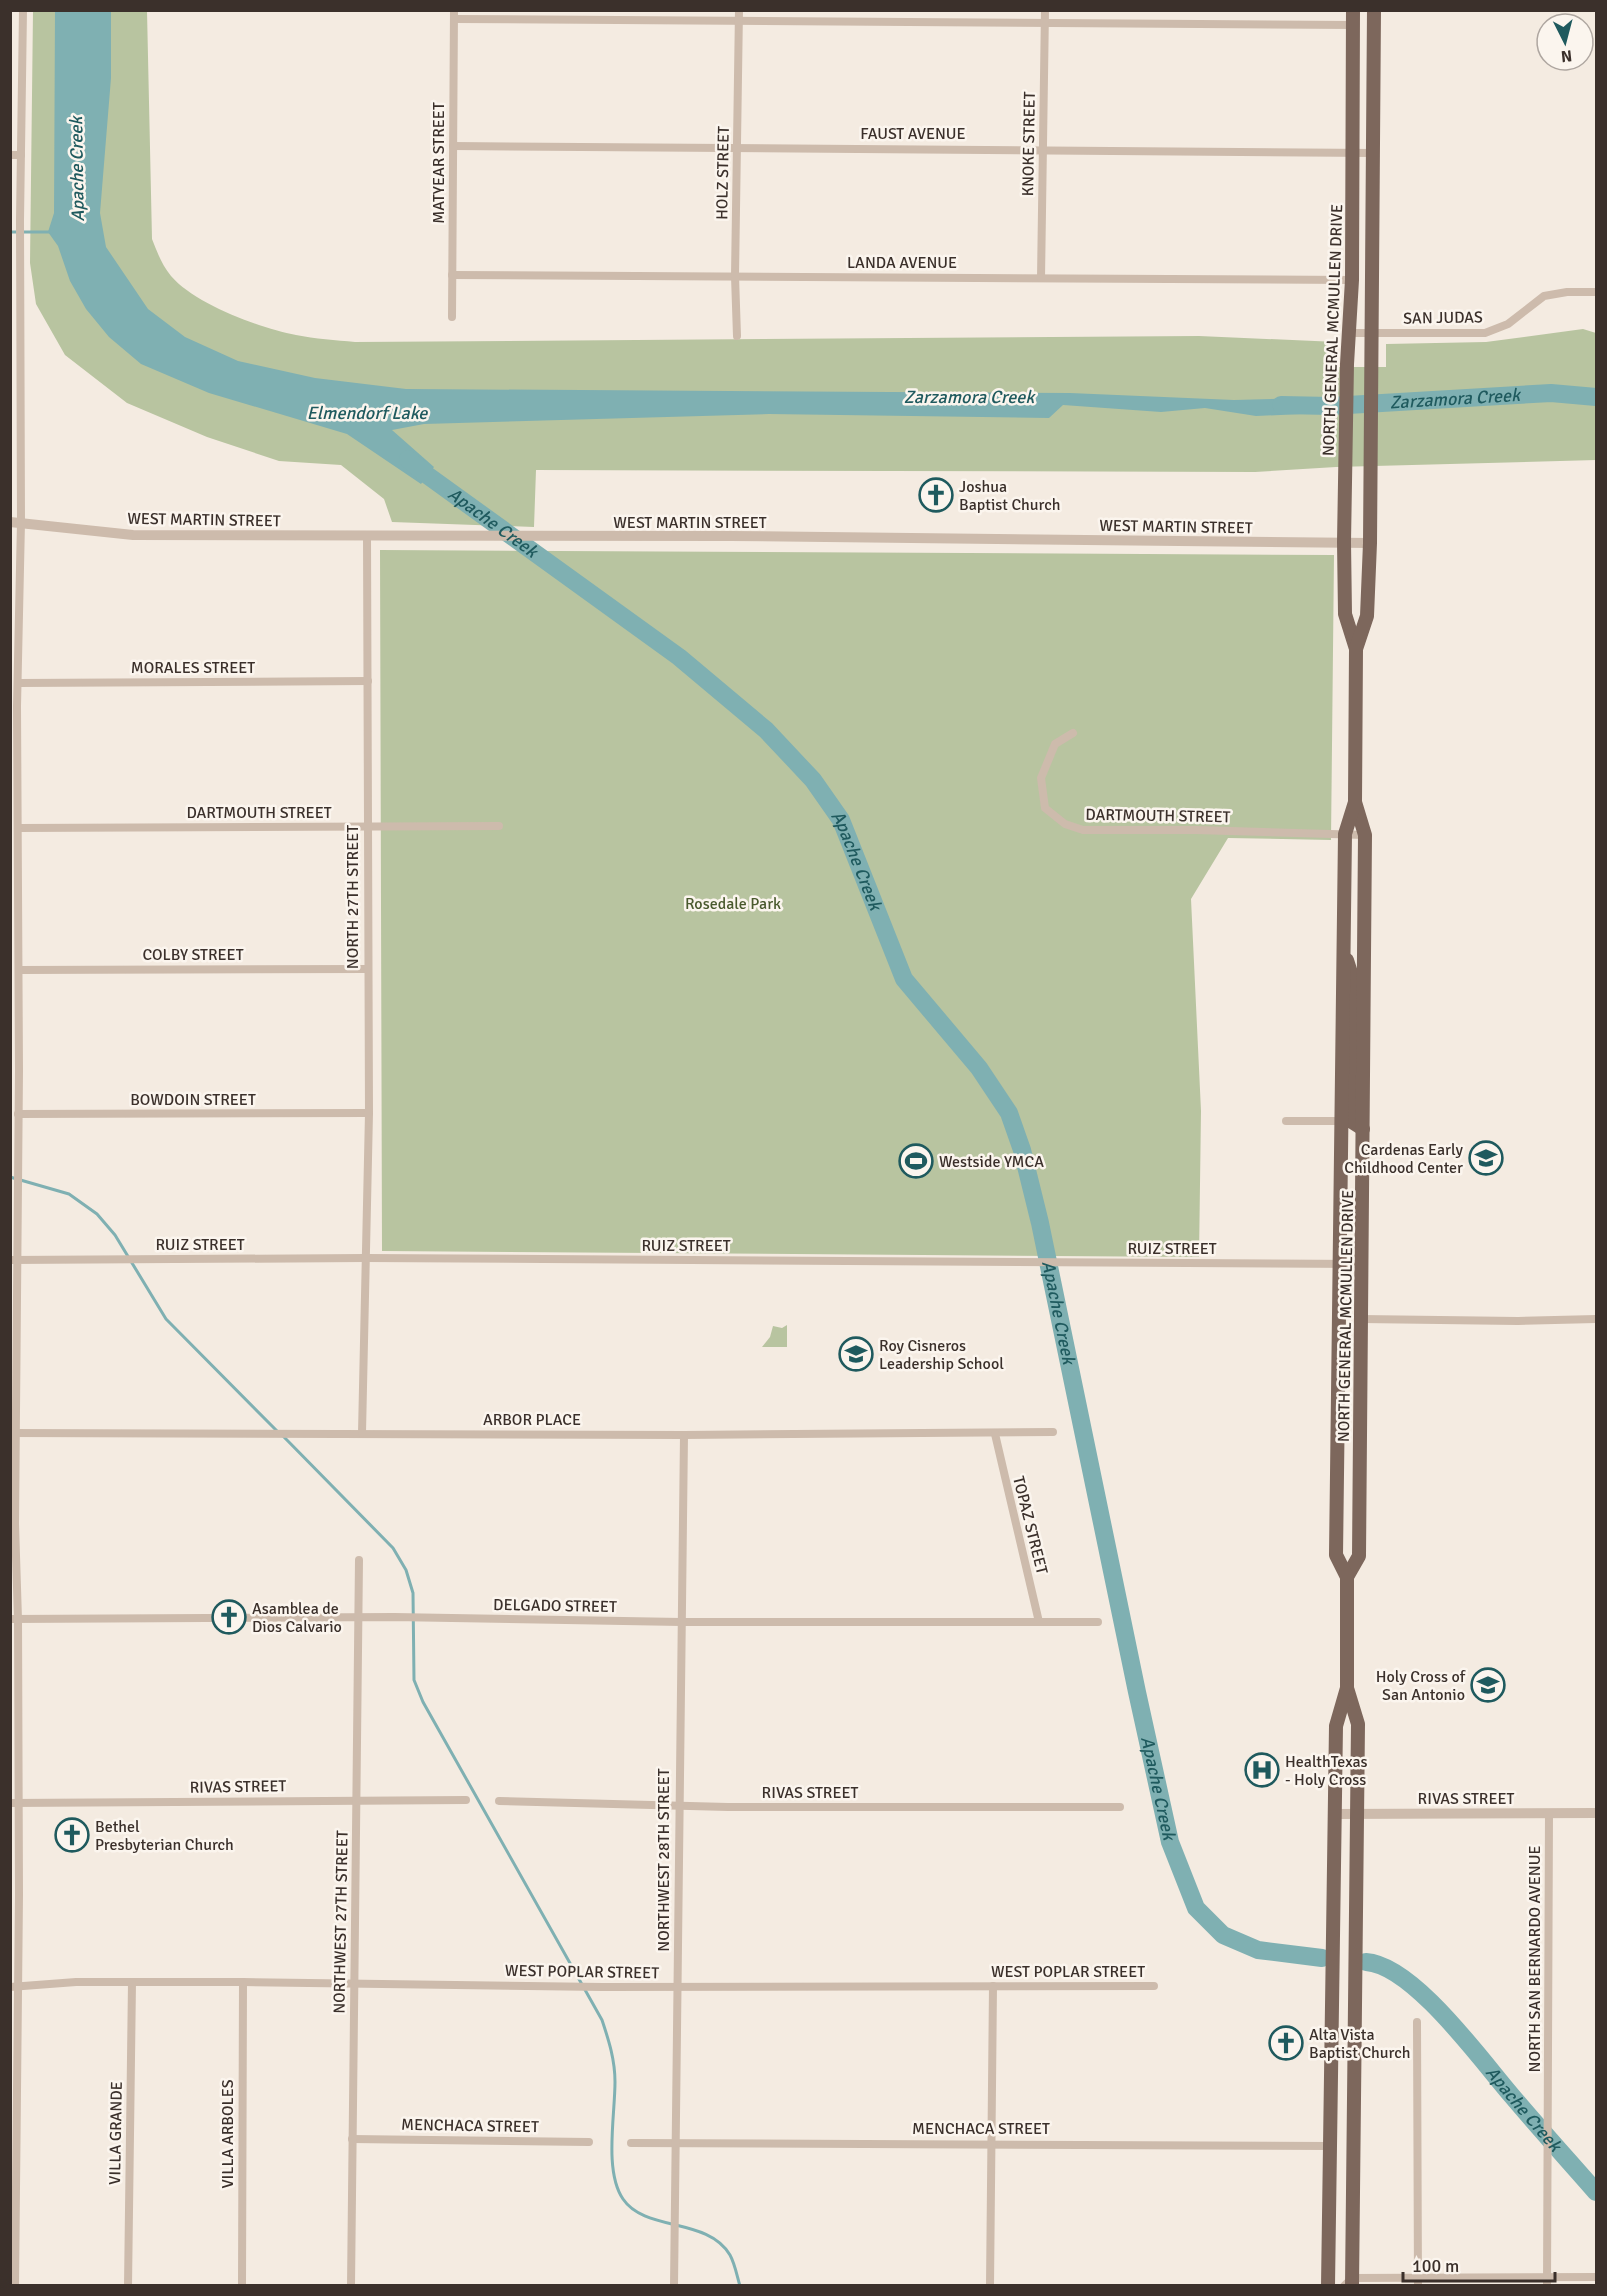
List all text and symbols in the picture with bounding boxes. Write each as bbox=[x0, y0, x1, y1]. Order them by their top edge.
north arrow bbox=[1535, 12, 1595, 72]
text: N bbox=[1560, 45, 1573, 66]
street label: KNOKE STREET bbox=[1018, 91, 1040, 197]
street label: MATYEAR STREET bbox=[429, 102, 449, 224]
water label: Apache Creek bbox=[65, 114, 89, 222]
street label: FAUST AVENUE bbox=[860, 124, 966, 144]
street label: HOLZ STREET bbox=[712, 126, 734, 220]
street label: NORTH GENERAL MCMULLEN DRIVE bbox=[1319, 204, 1347, 456]
street label: LANDA AVENUE bbox=[847, 253, 957, 273]
street label: SAN JUDAS bbox=[1403, 307, 1483, 329]
water label: Zarzamora Creek bbox=[1389, 384, 1523, 414]
water label: Zarzamora Creek bbox=[904, 386, 1036, 408]
water label: Elmendorf Lake bbox=[307, 402, 428, 424]
church icon: Joshua Baptist Church bbox=[918, 477, 954, 513]
place label: Joshua Baptist Church bbox=[959, 477, 1060, 515]
water label: Apache Creek bbox=[444, 483, 543, 563]
street label: WEST MARTIN STREET bbox=[127, 509, 281, 531]
street label: WEST MARTIN STREET bbox=[613, 513, 767, 533]
street label: WEST MARTIN STREET bbox=[1099, 516, 1253, 538]
street label: MORALES STREET bbox=[131, 658, 255, 678]
street label: DARTMOUTH STREET bbox=[186, 803, 332, 823]
street label: DARTMOUTH STREET bbox=[1085, 805, 1231, 827]
water label: Apache Creek bbox=[827, 806, 887, 915]
street label: NORTH 27TH STREET bbox=[343, 825, 363, 969]
park label: Rosedale Park bbox=[685, 894, 781, 914]
street label: COLBY STREET bbox=[142, 945, 244, 965]
street label: BOWDOIN STREET bbox=[130, 1090, 256, 1110]
place label: Cardenas Early Childhood Center bbox=[1344, 1140, 1464, 1178]
school or university icon: Cardenas Early Childhood Center bbox=[1468, 1140, 1504, 1176]
sports icon: Westside YMCA bbox=[898, 1143, 934, 1179]
place label: Westside YMCA bbox=[939, 1152, 1044, 1172]
street label: NORTH GENERAL MCMULLEN DRIVE bbox=[1334, 1190, 1358, 1442]
street label: RUIZ STREET bbox=[155, 1235, 245, 1255]
street label: RUIZ STREET bbox=[641, 1236, 731, 1256]
street label: RUIZ STREET bbox=[1127, 1239, 1217, 1259]
water label: Apache Creek bbox=[1037, 1259, 1080, 1368]
school or university icon: Roy Cisneros Leadership School bbox=[838, 1336, 874, 1372]
place label: Roy Cisneros Leadership School bbox=[879, 1336, 1004, 1374]
street label: ARBOR PLACE bbox=[483, 1410, 581, 1430]
street label: TOPAZ STREET bbox=[1008, 1474, 1052, 1576]
street label: DELGADO STREET bbox=[493, 1595, 617, 1617]
church icon: Asamblea de Dios Calvario bbox=[211, 1599, 247, 1635]
place label: Asamblea de Dios Calvario bbox=[252, 1599, 342, 1637]
place label: Holy Cross of San Antonio bbox=[1376, 1667, 1466, 1705]
school or university icon: Holy Cross of San Antonio bbox=[1470, 1667, 1506, 1703]
water label: Apache Creek bbox=[1136, 1734, 1181, 1844]
hospital icon: HealthTexas - Holy Cross bbox=[1244, 1752, 1280, 1788]
place label: HealthTexas - Holy Cross bbox=[1285, 1752, 1368, 1790]
street label: NORTHWEST 28TH STREET bbox=[654, 1768, 674, 1952]
street label: RIVAS STREET bbox=[189, 1776, 287, 1798]
street label: RIVAS STREET bbox=[762, 1783, 859, 1803]
street label: RIVAS STREET bbox=[1418, 1789, 1515, 1809]
church icon: Bethel Presbyterian Church bbox=[54, 1817, 90, 1853]
place label: Bethel Presbyterian Church bbox=[95, 1817, 234, 1855]
street label: NORTHWEST 27TH STREET bbox=[329, 1830, 353, 2014]
street label: NORTH SAN BERNARDO AVENUE bbox=[1525, 1846, 1545, 2072]
street label: WEST POPLAR STREET bbox=[505, 1961, 659, 1983]
street label: WEST POPLAR STREET bbox=[991, 1962, 1145, 1982]
church icon: Alta Vista Baptist Church bbox=[1268, 2025, 1304, 2061]
place label: Alta Vista Baptist Church bbox=[1309, 2025, 1410, 2063]
water label: Apache Creek bbox=[1481, 2062, 1567, 2157]
street label: VILLA ARBOLES bbox=[218, 2079, 238, 2189]
street label: VILLA GRANDE bbox=[105, 2081, 127, 2185]
street label: MENCHACA STREET bbox=[401, 2115, 539, 2137]
street label: MENCHACA STREET bbox=[912, 2119, 1050, 2139]
scale bar bbox=[1403, 2245, 1554, 2283]
text: 100 m bbox=[1412, 2255, 1459, 2277]

